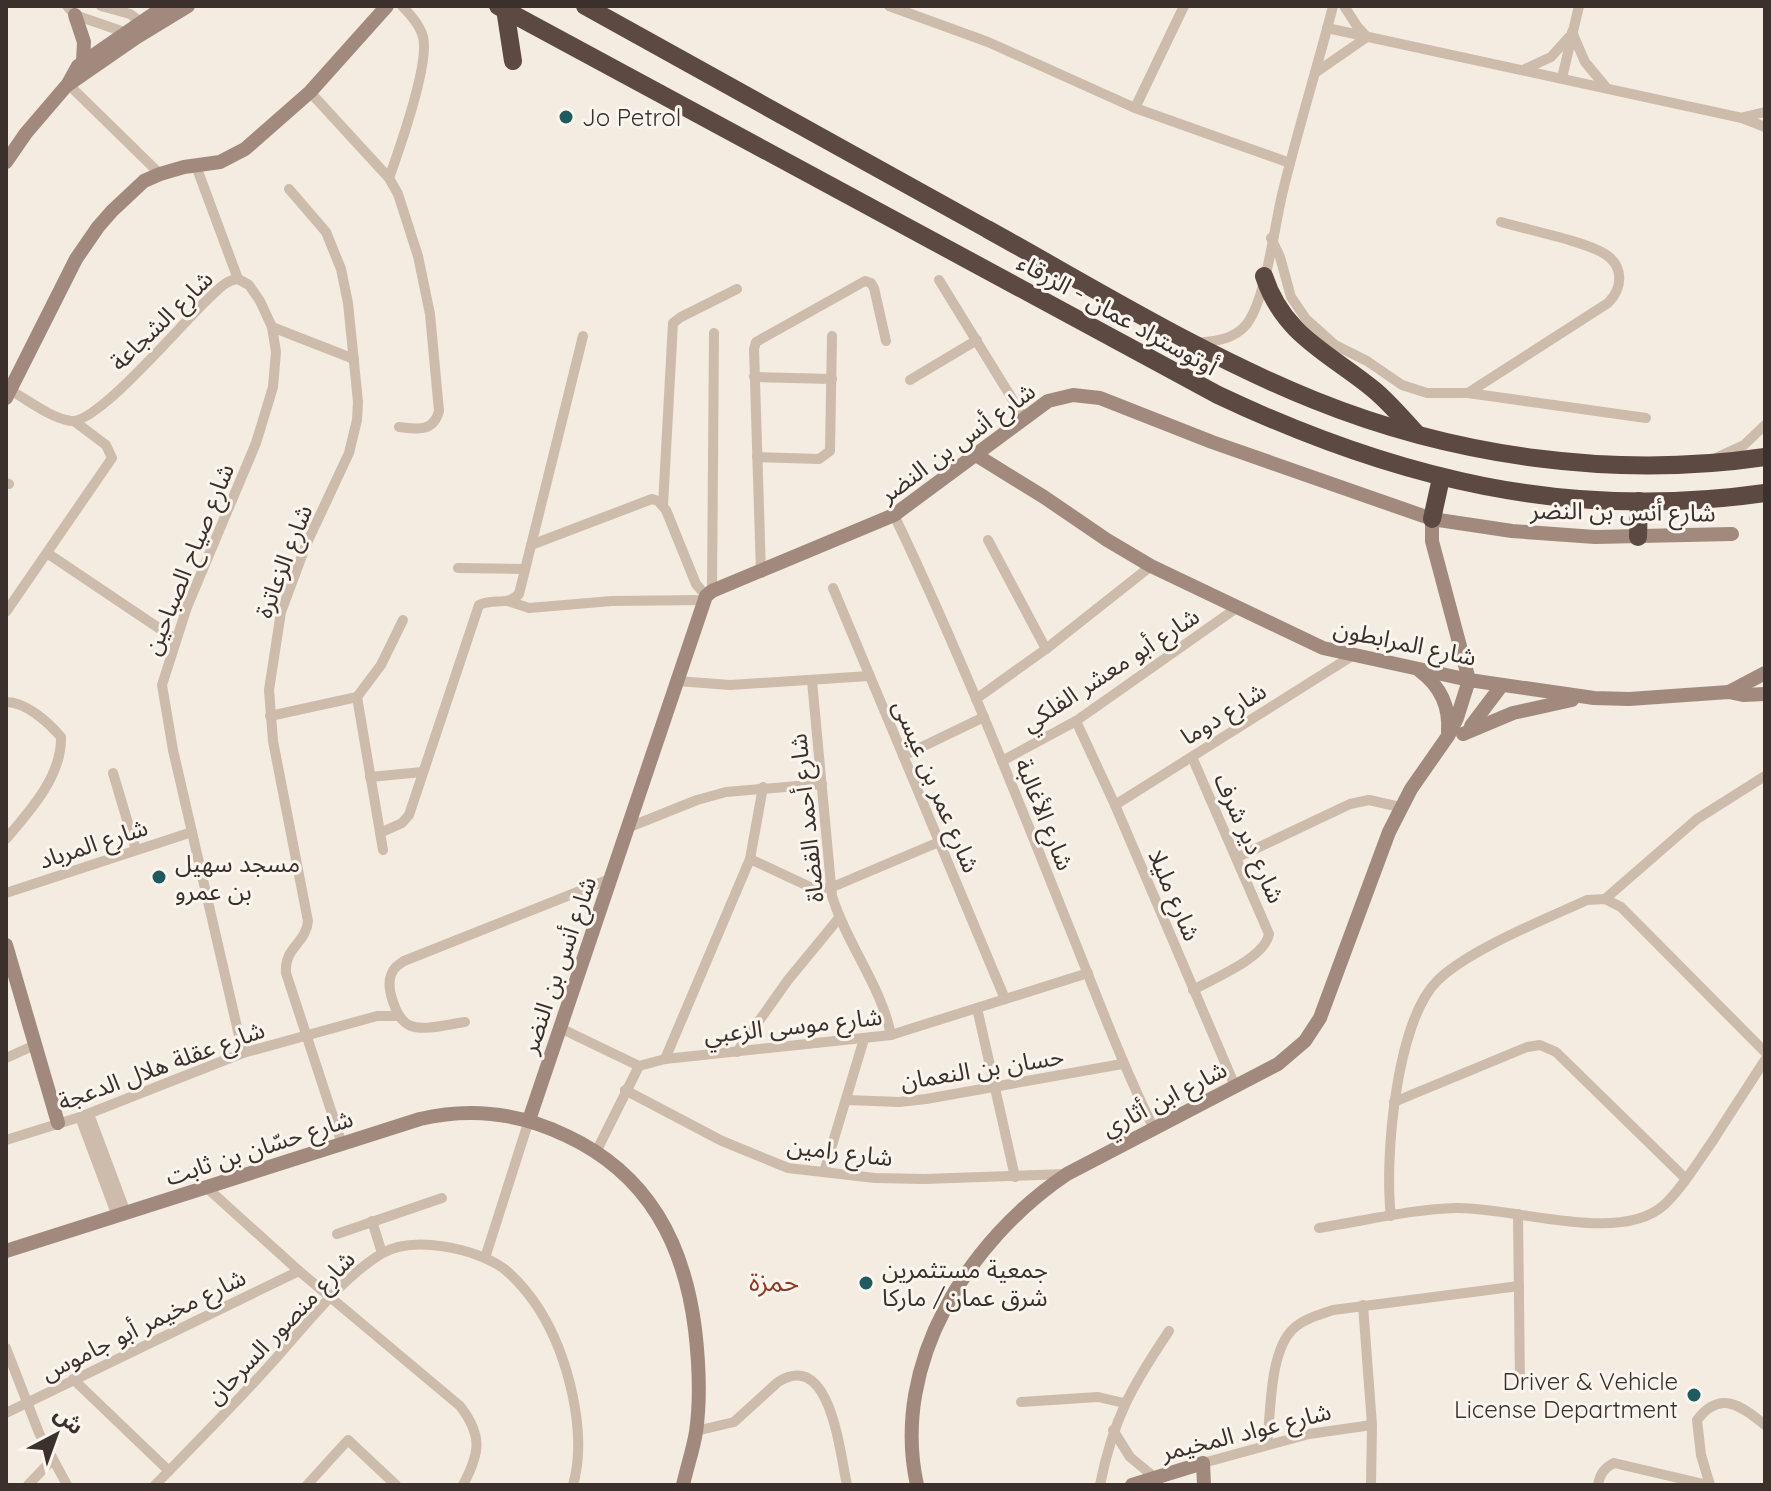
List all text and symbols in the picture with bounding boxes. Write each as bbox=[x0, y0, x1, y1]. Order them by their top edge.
place label: Jo Petrol bbox=[582, 102, 681, 132]
marker: Jo Petrol bbox=[557, 108, 575, 126]
street label: أوتوستراد عمان - الزرقاء bbox=[1013, 247, 1223, 381]
street label: شارع الشجاعة bbox=[103, 263, 221, 379]
street label: شارع أنس بن النضر bbox=[872, 375, 1043, 512]
street label: شارع صياح الصباحين bbox=[136, 459, 243, 660]
street label: شارع أنس بن النضر bbox=[1529, 494, 1716, 531]
street label: شارع الزعاترة bbox=[248, 500, 321, 623]
street label: شارع أبو معشر الفلكي bbox=[1016, 600, 1207, 741]
street label: شارع المرابطون bbox=[1330, 612, 1479, 675]
street label: شارع دوما bbox=[1175, 675, 1273, 753]
street label: شارع عمر بن عيسى bbox=[884, 695, 987, 878]
street label: شارع أحمد القضاة bbox=[782, 732, 833, 904]
street label: شارع الأغالبة bbox=[1006, 754, 1081, 876]
street label: شارع دير شرف bbox=[1205, 768, 1292, 909]
street label: شارع المرباد bbox=[35, 811, 152, 878]
street label: شارع مليلا bbox=[1140, 845, 1208, 946]
place label: مسجد سهيل بن عمرو bbox=[175, 848, 300, 906]
marker: مسجد سهيل بن عمرو bbox=[150, 868, 168, 886]
street label: شارع أنس بن النضر bbox=[513, 872, 605, 1059]
street label: شارع موسى الزعبي bbox=[702, 1001, 884, 1054]
street label: شارع عقلة هلال الدعجة bbox=[54, 1014, 270, 1119]
street label: حسان بن النعمان bbox=[898, 1040, 1066, 1096]
street label: شارع ابن أثاري bbox=[1096, 1054, 1234, 1146]
street label: شارع حسّان بن ثابت bbox=[162, 1103, 357, 1194]
street label: شارع رامين bbox=[785, 1130, 895, 1175]
street label: شارع منصور السرحان bbox=[199, 1244, 363, 1412]
place label: جمعية مستثمرين شرق عمان/ ماركا bbox=[882, 1254, 1048, 1312]
street label: شارع مخيمر أبو جاموس bbox=[36, 1261, 252, 1389]
district label: حمزة bbox=[749, 1265, 799, 1298]
marker: جمعية مستثمرين شرق عمان/ ماركا bbox=[857, 1274, 875, 1292]
place label: Driver & Vehicle License Department bbox=[1454, 1366, 1678, 1424]
marker: Driver & Vehicle License Department bbox=[1685, 1386, 1703, 1404]
north arrow bbox=[16, 1395, 96, 1475]
street label: شارع عواد المخيمر bbox=[1157, 1395, 1335, 1470]
text: ش bbox=[49, 1399, 90, 1440]

